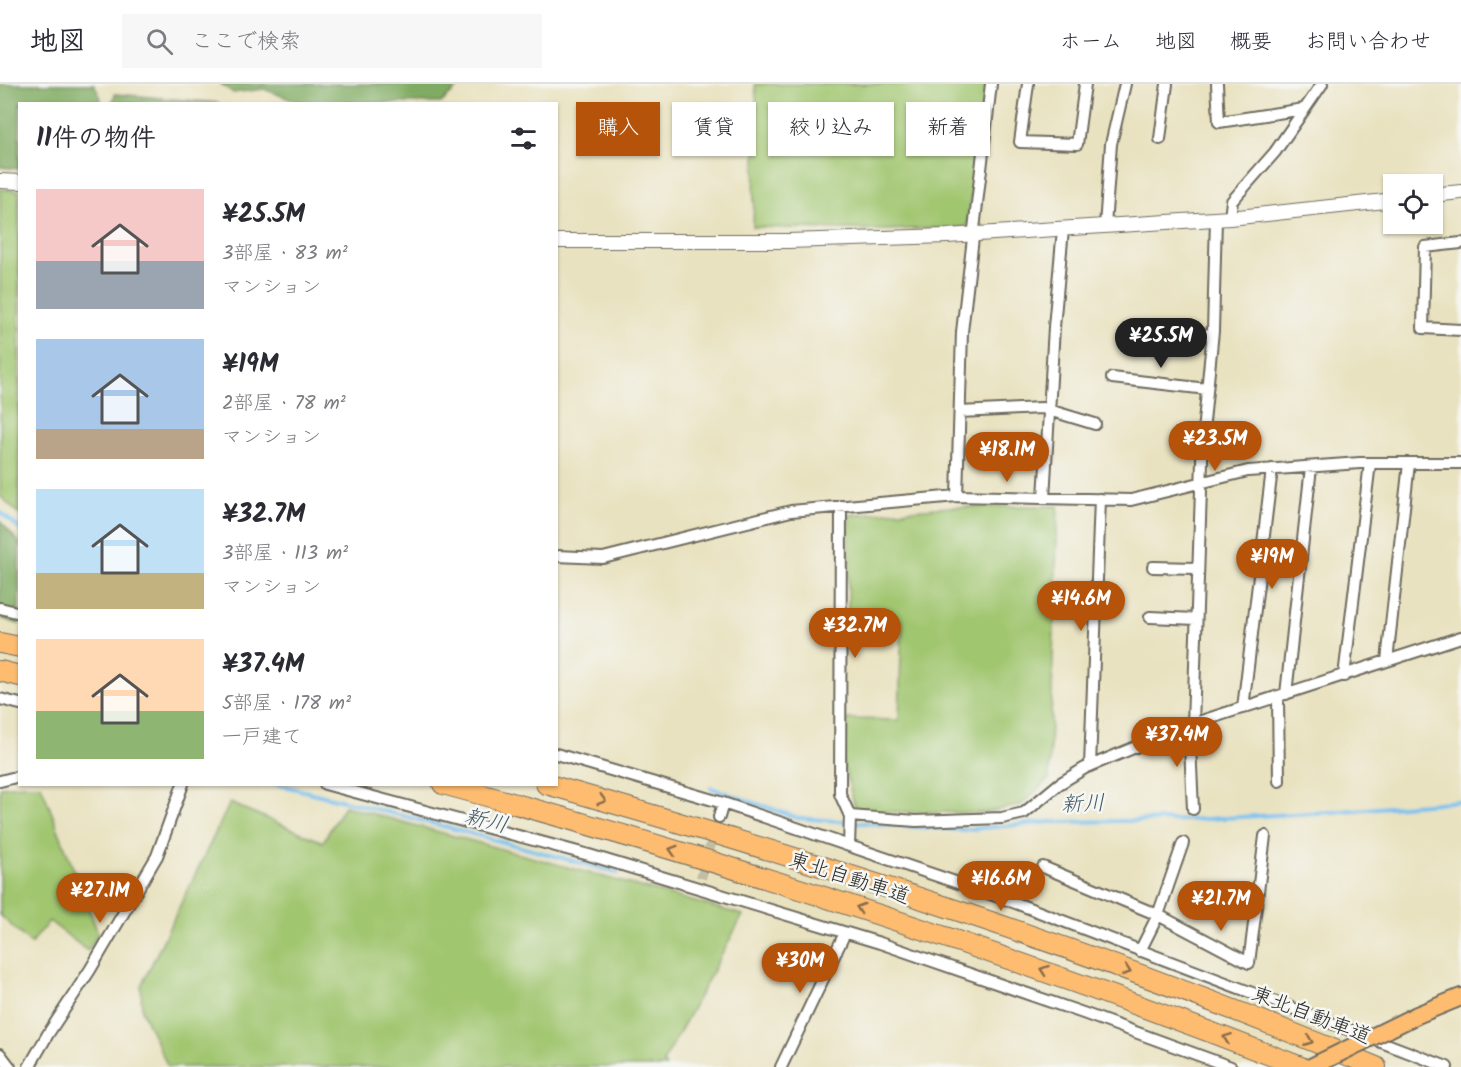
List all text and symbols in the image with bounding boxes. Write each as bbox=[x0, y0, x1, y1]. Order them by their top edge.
search box bbox=[122, 14, 542, 68]
text: 地図 bbox=[30, 20, 86, 65]
icon: search bbox=[143, 25, 176, 58]
text: ここで検索 bbox=[191, 25, 301, 60]
text: ホーム bbox=[1060, 26, 1122, 59]
text: 地図 bbox=[1155, 26, 1197, 59]
text: 概要 bbox=[1230, 26, 1272, 59]
text: お問い合わせ bbox=[1305, 26, 1431, 59]
chip: 購入 bbox=[576, 102, 660, 156]
chip: 賃貸 bbox=[672, 102, 756, 156]
chip: 絞り込み bbox=[768, 102, 894, 156]
chip: 新着 bbox=[906, 102, 990, 156]
text: 11件の物件 bbox=[36, 118, 156, 160]
icon: filters bbox=[507, 122, 540, 155]
map controls bbox=[1383, 174, 1443, 234]
button: locate bbox=[1383, 174, 1443, 234]
text: ¥25.5M bbox=[222, 194, 305, 236]
icon: home bbox=[84, 213, 156, 285]
text: 3部屋 · 83 m² bbox=[222, 238, 348, 270]
text: マンション bbox=[222, 272, 321, 304]
pin: ¥25.5M bbox=[1112, 318, 1210, 369]
text: ¥25.5M bbox=[1129, 321, 1193, 353]
text: ¥19M bbox=[222, 344, 279, 386]
icon: home bbox=[84, 363, 156, 435]
text: 2部屋 · 78 m² bbox=[222, 388, 346, 420]
pin: ¥23.5M bbox=[1166, 421, 1264, 472]
text: マンション bbox=[222, 422, 321, 454]
text: ¥23.5M bbox=[1183, 424, 1247, 456]
pin: ¥18.1M bbox=[958, 432, 1056, 483]
text: ¥18.1M bbox=[979, 435, 1035, 467]
text: ¥32.7M bbox=[222, 494, 305, 536]
icon: home bbox=[84, 513, 156, 585]
text: 3部屋 · 113 m² bbox=[222, 538, 348, 570]
pin: ¥19M bbox=[1236, 539, 1308, 590]
text: ¥19M bbox=[1250, 542, 1294, 574]
text: マンション bbox=[222, 572, 321, 604]
pin: ¥14.6M bbox=[1032, 581, 1130, 632]
text: ¥14.6M bbox=[1051, 584, 1111, 616]
pin: ¥32.7M bbox=[806, 608, 904, 659]
text: ¥32.7M bbox=[823, 611, 887, 643]
text: ¥37.4M bbox=[222, 644, 304, 686]
icon: home bbox=[84, 663, 156, 735]
text: 5部屋 · 178 m² bbox=[222, 688, 351, 720]
pin: ¥37.4M bbox=[1128, 717, 1226, 768]
text: ¥37.4M bbox=[1145, 720, 1209, 752]
text: 一戸建て bbox=[222, 722, 302, 754]
water label: 新川 bbox=[1060, 787, 1106, 823]
one-way arrow bbox=[597, 793, 607, 806]
water label: 新川 bbox=[460, 800, 512, 844]
street label: 東北自動車道 bbox=[784, 844, 914, 914]
one-way arrow bbox=[668, 845, 679, 857]
pin: ¥16.6M bbox=[952, 861, 1050, 912]
text: ¥16.6M bbox=[971, 864, 1031, 896]
pin: ¥27.1M bbox=[51, 873, 149, 924]
text: ¥27.1M bbox=[70, 876, 130, 908]
pin: ¥21.7M bbox=[1172, 881, 1270, 932]
text: ¥21.7M bbox=[1191, 884, 1251, 916]
one-way arrow bbox=[855, 902, 866, 915]
pin: ¥30M bbox=[764, 943, 836, 994]
text: ¥30M bbox=[776, 946, 824, 978]
one-way arrow bbox=[1121, 963, 1132, 976]
one-way arrow bbox=[1039, 965, 1050, 977]
street label: 東北自動車道 bbox=[1246, 978, 1376, 1054]
one-way arrow bbox=[1222, 1033, 1233, 1045]
one-way arrow bbox=[1303, 1033, 1314, 1046]

